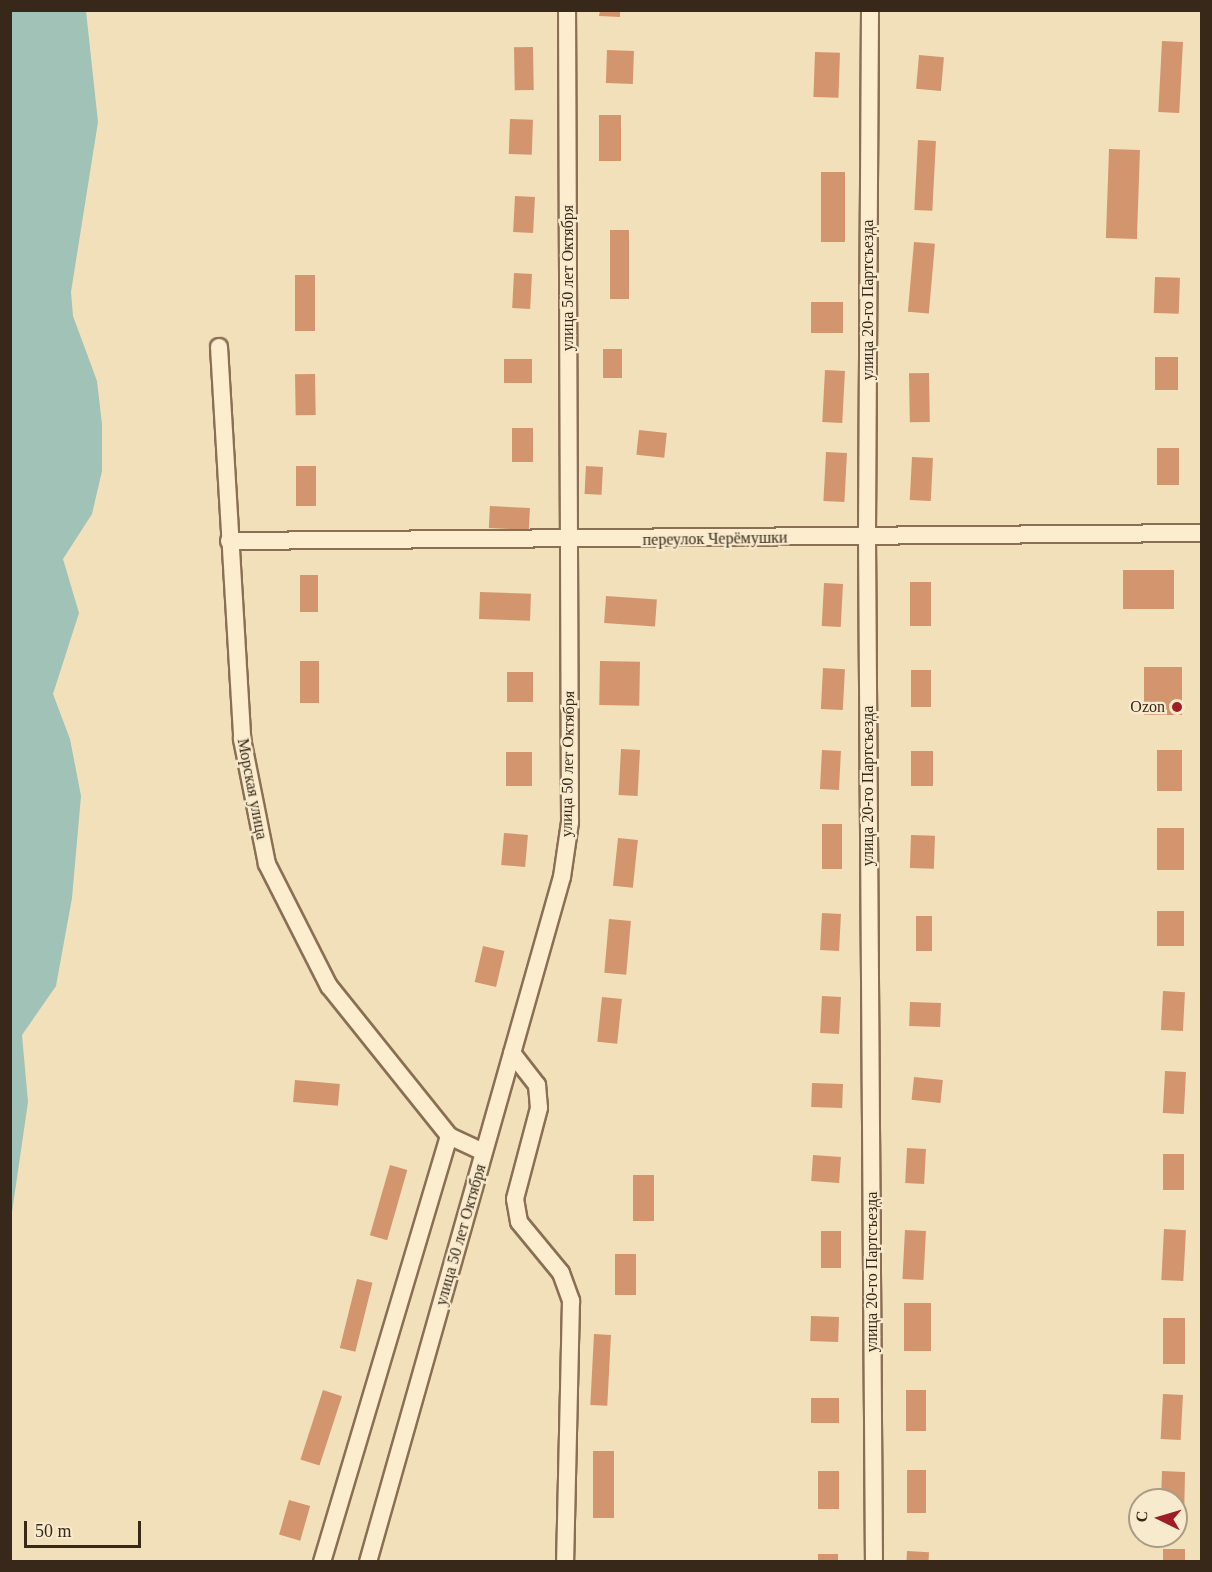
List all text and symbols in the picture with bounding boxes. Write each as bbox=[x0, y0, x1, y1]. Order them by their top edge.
street label: улица 50 лет Октября bbox=[558, 205, 578, 351]
street label: улица 20-го Партсъезда bbox=[858, 220, 878, 380]
street label: переулок Черёмушки bbox=[642, 528, 788, 550]
street label: улица 50 лет Октября bbox=[557, 691, 579, 837]
place label: Ozon bbox=[1130, 697, 1165, 717]
marker: Ozon bbox=[1170, 700, 1184, 714]
street label: улица 20-го Партсъезда bbox=[858, 706, 878, 866]
street label: Морская улица bbox=[233, 737, 271, 841]
street label: улица 50 лет Октября bbox=[432, 1162, 490, 1308]
street label: улица 20-го Партсъезда bbox=[862, 1192, 882, 1352]
north arrow bbox=[1128, 1488, 1188, 1548]
scale bar bbox=[27, 1509, 144, 1547]
text: С bbox=[1133, 1510, 1151, 1523]
text: 50 m bbox=[35, 1521, 72, 1541]

